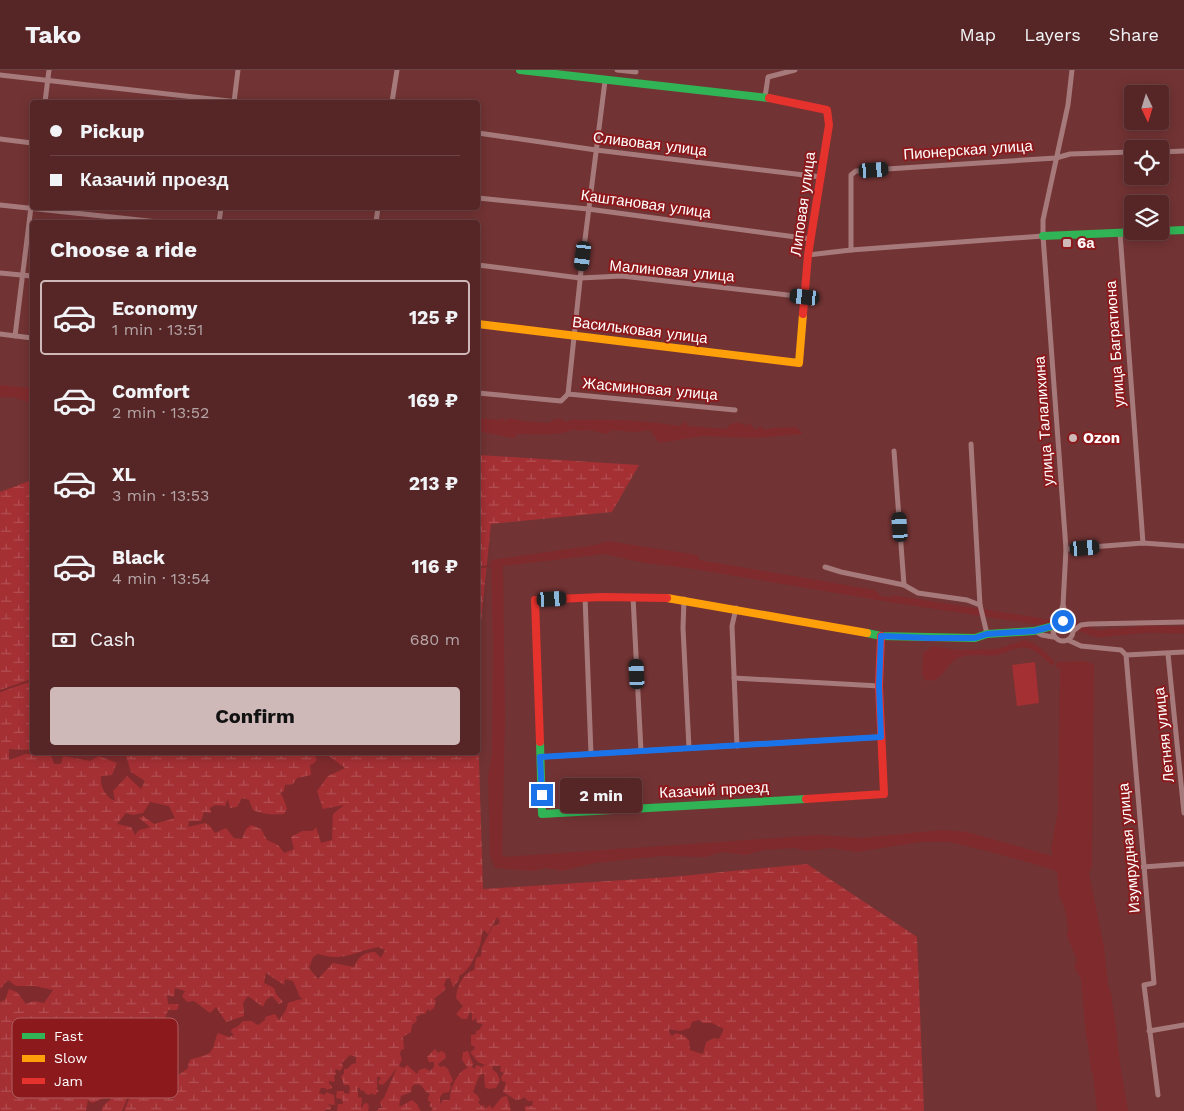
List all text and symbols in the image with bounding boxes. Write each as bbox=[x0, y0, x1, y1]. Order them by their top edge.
text: Tako bbox=[25, 21, 81, 49]
text: Map bbox=[959, 24, 996, 45]
text: Layers bbox=[1024, 24, 1081, 45]
text: Share bbox=[1109, 24, 1159, 45]
north arrow bbox=[1124, 85, 1169, 130]
map controls bbox=[1124, 85, 1169, 240]
text: Pickup bbox=[80, 120, 144, 143]
street label: Сливовая улица bbox=[592, 128, 709, 160]
street label: Пионерская улица bbox=[903, 136, 1034, 164]
button: locate bbox=[1124, 140, 1169, 185]
street label: Липовая улица bbox=[787, 150, 819, 257]
car bbox=[858, 161, 889, 179]
text: Казачий проезд bbox=[80, 168, 229, 191]
street label: Каштановая улица bbox=[580, 186, 713, 222]
button: layers bbox=[1124, 195, 1169, 240]
place label: 6а bbox=[1077, 234, 1095, 252]
text: Choose a ride bbox=[50, 237, 197, 262]
marker: 6а bbox=[1061, 237, 1073, 249]
car bbox=[573, 240, 592, 272]
street label: Малиновая улица bbox=[609, 257, 736, 285]
street label: улица Багратиона bbox=[1102, 280, 1128, 408]
car bbox=[789, 288, 820, 306]
icon: car bbox=[52, 295, 97, 340]
text: Economy bbox=[112, 297, 197, 320]
text: 125 ₽ bbox=[409, 306, 458, 329]
street label: Васильковая улица bbox=[571, 313, 709, 347]
text: 1 min · 13:51 bbox=[112, 320, 203, 339]
street label: улица Талалихина bbox=[1030, 355, 1058, 486]
street label: Жасминовая улица bbox=[582, 374, 719, 404]
icon: car bbox=[52, 378, 97, 423]
text: Comfort bbox=[112, 380, 190, 403]
text: 169 ₽ bbox=[408, 389, 458, 412]
text: 2 min · 13:52 bbox=[112, 403, 209, 422]
place label: Ozon bbox=[1083, 429, 1120, 447]
marker: Ozon bbox=[1067, 432, 1079, 444]
icon: car bbox=[52, 461, 97, 506]
text: XL bbox=[112, 463, 136, 486]
text: 213 ₽ bbox=[409, 472, 458, 495]
text: 3 min · 13:53 bbox=[112, 486, 209, 505]
car bbox=[891, 512, 908, 542]
car bbox=[1069, 539, 1100, 557]
icon: car bbox=[52, 544, 97, 589]
text: Black bbox=[112, 546, 165, 569]
text: 116 ₽ bbox=[411, 555, 458, 578]
text: 4 min · 13:54 bbox=[112, 569, 210, 588]
car bbox=[536, 591, 567, 607]
route start bbox=[1052, 610, 1074, 632]
icon: cash bbox=[50, 626, 78, 654]
text: Cash bbox=[90, 628, 136, 651]
text: 680 m bbox=[410, 630, 460, 649]
car bbox=[628, 659, 645, 689]
street label: Летняя улица bbox=[1150, 686, 1178, 783]
button: Confirm bbox=[50, 687, 460, 745]
callout: 2 min bbox=[560, 778, 642, 812]
street label: Казачий проезд bbox=[659, 778, 769, 802]
street label: Изумрудная улица bbox=[1114, 782, 1144, 914]
route end bbox=[531, 784, 553, 806]
text: 2 min bbox=[579, 786, 623, 805]
legend bbox=[12, 1018, 178, 1098]
text: Fast bbox=[54, 1028, 83, 1044]
text: Slow bbox=[54, 1050, 87, 1066]
text: Jam bbox=[54, 1073, 83, 1089]

